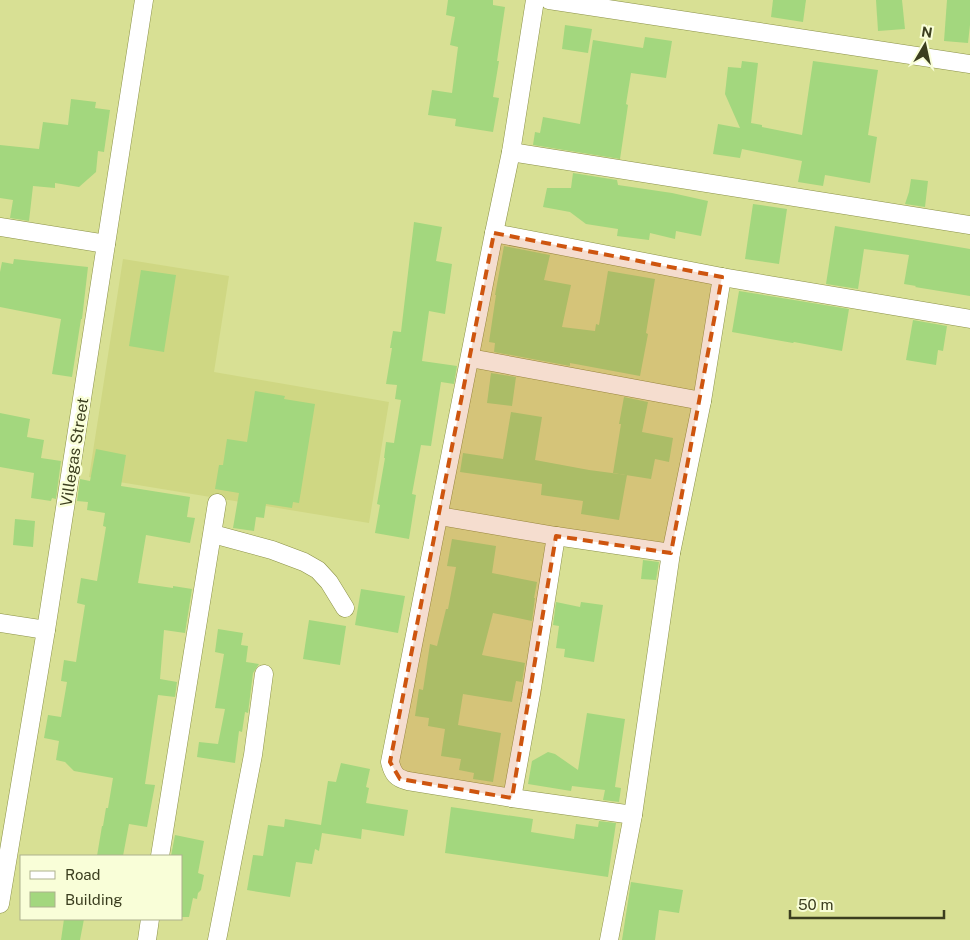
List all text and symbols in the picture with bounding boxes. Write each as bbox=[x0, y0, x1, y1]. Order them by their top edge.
north arrow bbox=[900, 20, 950, 70]
text: N bbox=[920, 23, 934, 41]
street label: Villegas Street bbox=[57, 396, 92, 508]
legend bbox=[20, 855, 182, 920]
text: Road bbox=[65, 866, 101, 883]
scale bar bbox=[790, 888, 944, 920]
text: Building bbox=[65, 891, 123, 908]
text: 50 m bbox=[798, 896, 833, 913]

